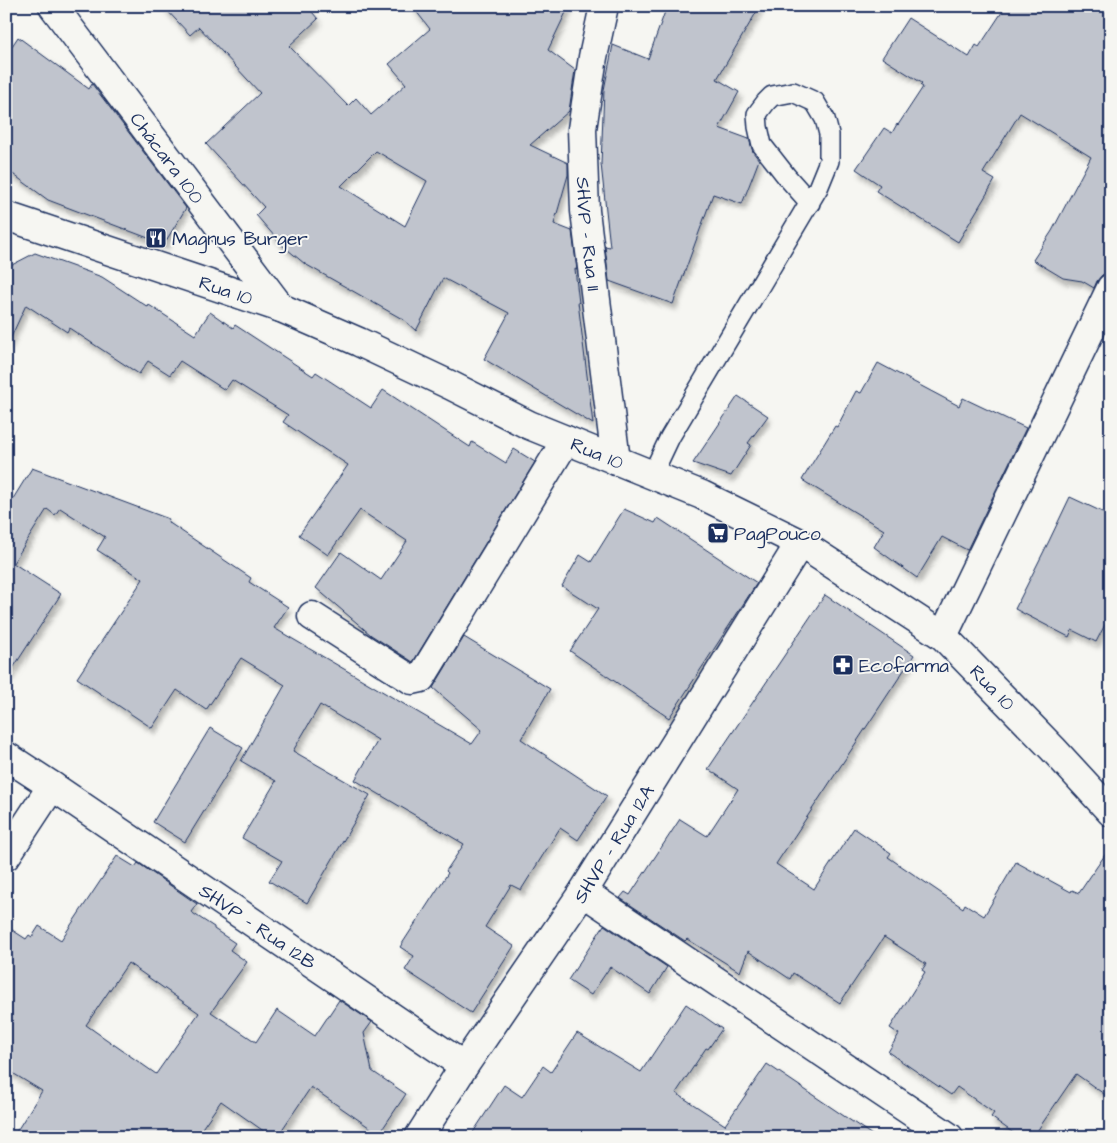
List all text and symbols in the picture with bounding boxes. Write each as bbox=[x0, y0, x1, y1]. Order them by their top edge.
street label: Chácara 100 bbox=[123, 107, 210, 210]
street label: SHVP - Rua 11 bbox=[569, 176, 607, 293]
restaurant icon: Magnus Burger bbox=[144, 226, 168, 250]
place label: Magnus Burger bbox=[172, 226, 308, 254]
street label: Rua 10 bbox=[195, 270, 256, 313]
street label: Rua 10 bbox=[566, 431, 627, 477]
supermarket icon: PagPouco bbox=[706, 521, 730, 545]
place label: PagPouco bbox=[734, 521, 821, 549]
pharmacy icon: Ecofarma bbox=[831, 653, 855, 677]
place label: Ecofarma bbox=[859, 653, 949, 680]
street label: Rua 10 bbox=[963, 659, 1021, 717]
street label: SHVP - Rua 12A bbox=[567, 780, 662, 909]
street label: SHVP - Rua 12B bbox=[193, 878, 321, 977]

